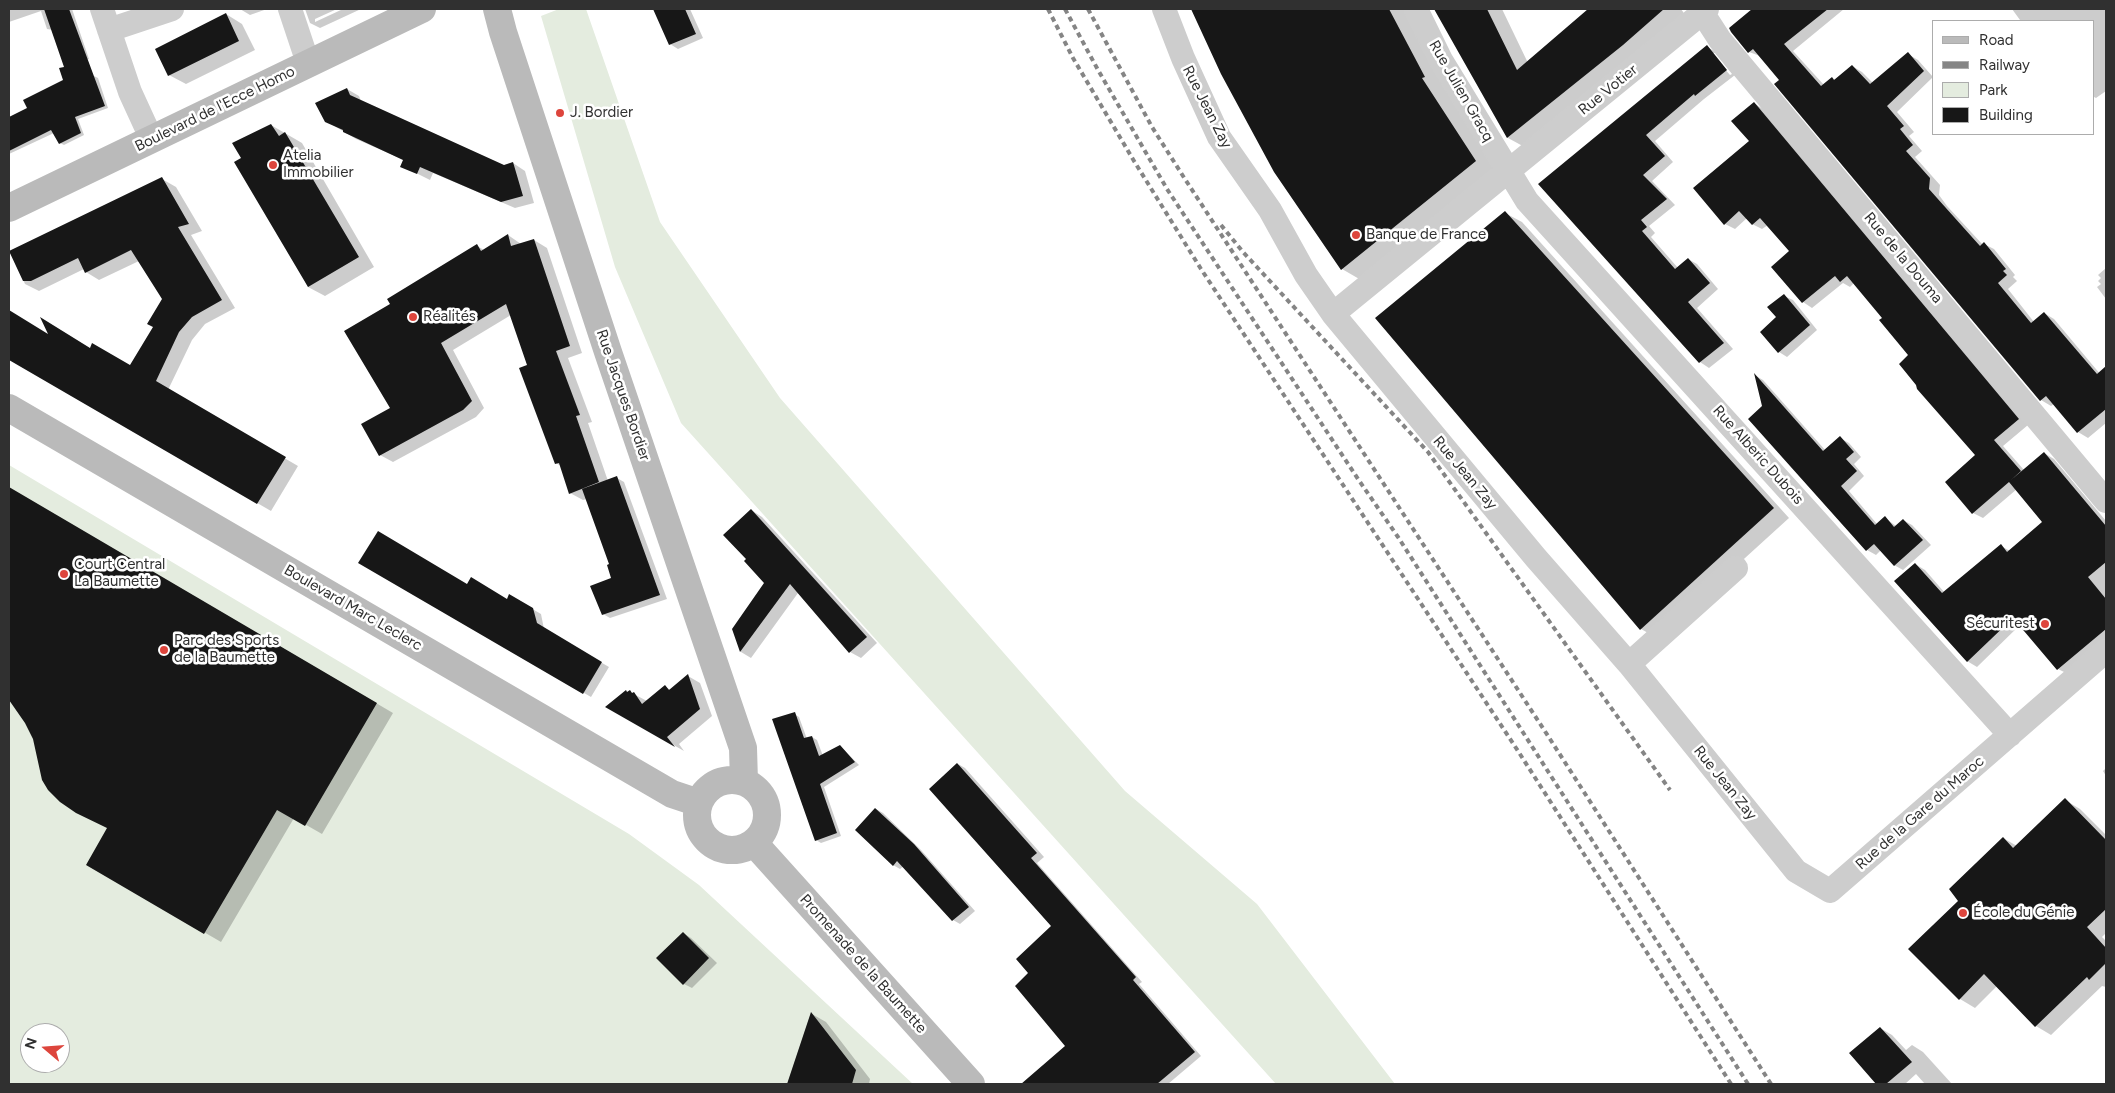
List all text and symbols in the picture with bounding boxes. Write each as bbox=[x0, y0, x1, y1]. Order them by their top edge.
legend bbox=[1932, 20, 2095, 135]
text: Road bbox=[1979, 31, 2014, 49]
street label: Rue Julien Gracq bbox=[1425, 37, 1497, 145]
text: Railway bbox=[1979, 56, 2030, 74]
street label: Rue Votier bbox=[1575, 61, 1641, 119]
street label: Boulevard de l'Ecce Homo bbox=[132, 62, 298, 156]
street label: Rue Jean Zay bbox=[1178, 63, 1236, 151]
text: Park bbox=[1979, 81, 2008, 99]
place label: J. Bordier bbox=[570, 104, 633, 122]
text: Building bbox=[1979, 106, 2033, 124]
marker: J. Bordier bbox=[554, 107, 566, 119]
place label: Atelia Immobilier bbox=[283, 147, 354, 182]
marker: Atelia Immobilier bbox=[267, 159, 279, 171]
street label: Rue de la Douma bbox=[1860, 209, 1946, 307]
place label: Banque de France bbox=[1366, 226, 1486, 244]
marker: Banque de France bbox=[1350, 229, 1362, 241]
place label: Réalités bbox=[423, 308, 476, 326]
marker: Réalités bbox=[407, 311, 419, 323]
street label: Rue Jacques Bordier bbox=[592, 327, 654, 463]
street label: Rue Alberic Dubois bbox=[1709, 402, 1807, 508]
street label: Rue Jean Zay bbox=[1429, 433, 1501, 513]
place label: Court Central La Baumette bbox=[74, 556, 165, 591]
street label: Boulevard Marc Leclerc bbox=[281, 561, 425, 655]
marker: Court Central La Baumette bbox=[58, 568, 70, 580]
place label: Sécuritest bbox=[1966, 615, 2035, 633]
marker: Sécuritest bbox=[2039, 618, 2051, 630]
place label: Parc des Sports de la Baumette bbox=[174, 632, 279, 667]
marker: Parc des Sports de la Baumette bbox=[158, 644, 170, 656]
street label: Rue Jean Zay bbox=[1690, 742, 1760, 824]
street label: Rue de la Gare du Maroc bbox=[1852, 752, 1988, 874]
street label: Promenade de la Baumette bbox=[796, 891, 930, 1037]
place label: École du Génie bbox=[1973, 904, 2074, 922]
marker: École du Génie bbox=[1957, 907, 1969, 919]
north arrow bbox=[20, 1023, 70, 1073]
text: N bbox=[21, 1036, 41, 1051]

